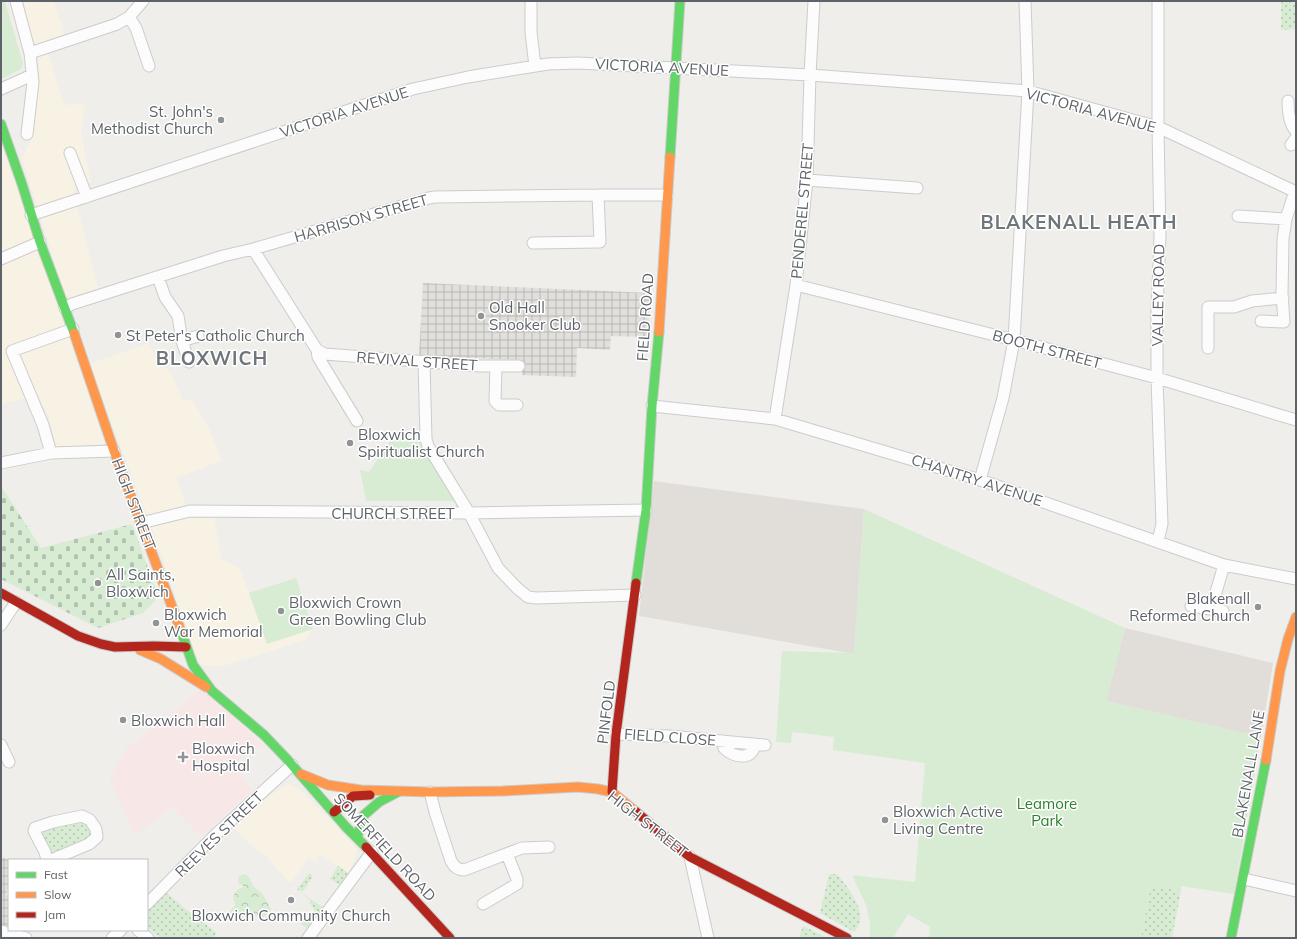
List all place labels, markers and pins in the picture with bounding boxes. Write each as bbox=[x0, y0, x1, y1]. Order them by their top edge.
place label: St. John's Methodist Church bbox=[91, 102, 213, 138]
marker: St. John's Methodist Church bbox=[216, 115, 226, 125]
place label: Old Hall Snooker Club bbox=[489, 298, 581, 334]
marker: Old Hall Snooker Club bbox=[476, 311, 486, 321]
place label: St Peter's Catholic Church bbox=[126, 326, 305, 345]
marker: St Peter's Catholic Church bbox=[113, 330, 123, 340]
place label: Bloxwich Spiritualist Church bbox=[358, 425, 485, 461]
marker: Bloxwich Spiritualist Church bbox=[345, 438, 355, 448]
place label: All Saints, Bloxwich bbox=[106, 565, 175, 601]
marker: All Saints, Bloxwich bbox=[93, 578, 103, 588]
place label: Blakenall Reformed Church bbox=[1129, 589, 1250, 625]
place label: Bloxwich Crown Green Bowling Club bbox=[289, 593, 426, 629]
marker: Blakenall Reformed Church bbox=[1253, 602, 1263, 612]
place label: Bloxwich War Memorial bbox=[164, 605, 263, 641]
marker: Bloxwich Crown Green Bowling Club bbox=[276, 606, 286, 616]
marker: Bloxwich War Memorial bbox=[151, 618, 161, 628]
place label: Bloxwich Hall bbox=[131, 711, 225, 730]
marker: Bloxwich Hall bbox=[118, 715, 128, 725]
place label: Bloxwich Hospital bbox=[192, 739, 255, 775]
marker: Bloxwich Hospital bbox=[177, 751, 189, 763]
place label: Bloxwich Active Living Centre bbox=[893, 802, 1003, 838]
marker: Bloxwich Active Living Centre bbox=[880, 815, 890, 825]
marker: Bloxwich Community Church bbox=[286, 895, 296, 905]
place label: Bloxwich Community Church bbox=[192, 906, 390, 925]

